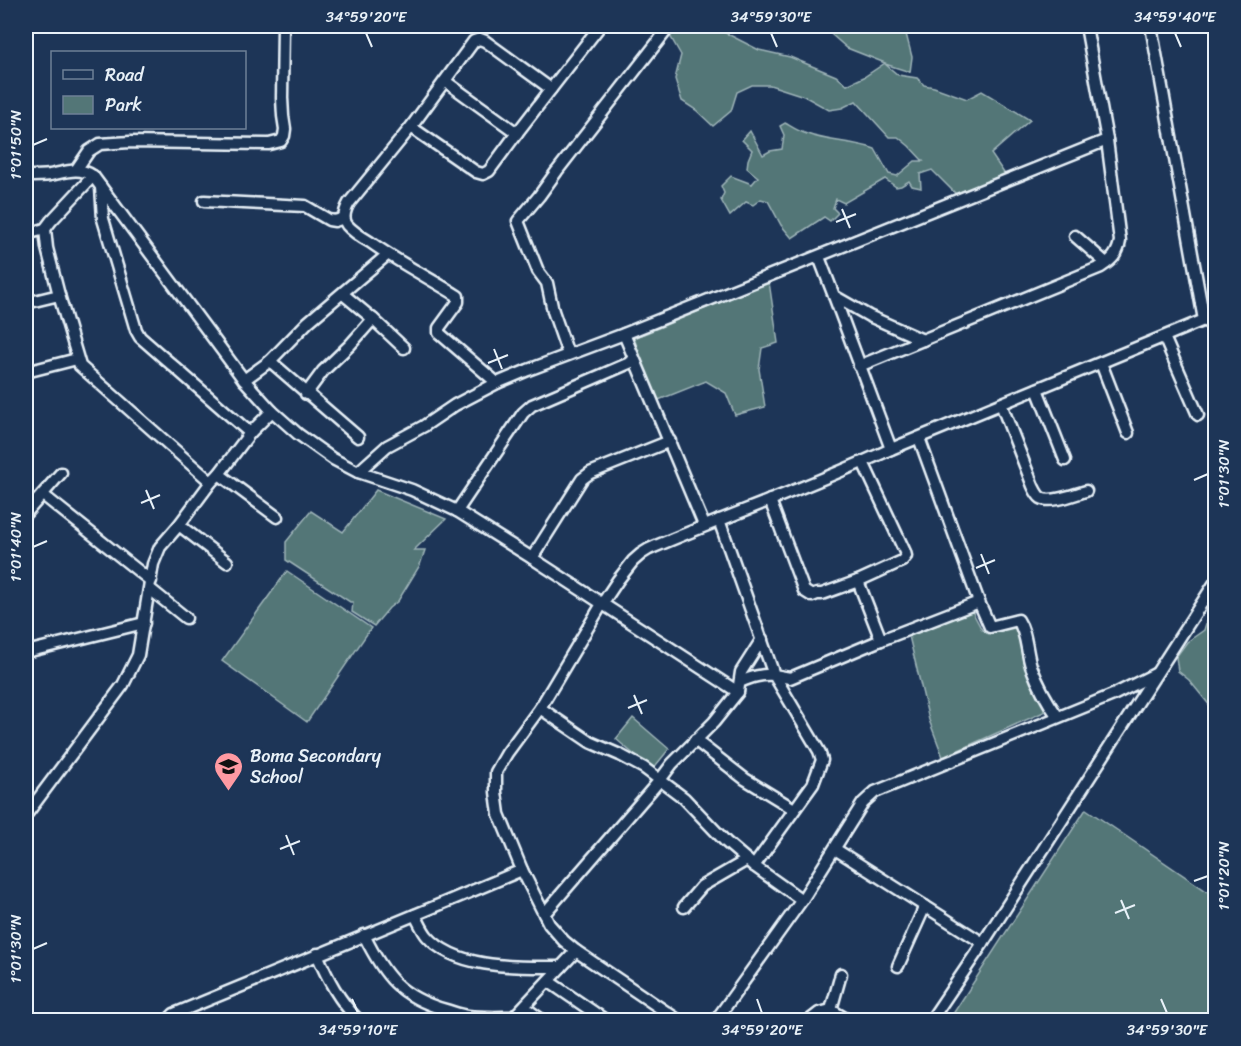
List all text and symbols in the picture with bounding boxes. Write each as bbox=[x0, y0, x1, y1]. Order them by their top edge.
text: 34°59'20"E bbox=[326, 4, 408, 30]
text: 34°59'30"E bbox=[731, 4, 813, 30]
text: 34°59'40"E bbox=[1134, 4, 1217, 30]
legend bbox=[51, 51, 246, 129]
text: Road bbox=[105, 59, 145, 91]
text: Park bbox=[105, 89, 142, 121]
text: 1°01'50"N bbox=[3, 110, 29, 180]
text: 1°01'30"N bbox=[1211, 439, 1237, 508]
text: 1°01'40"N bbox=[3, 511, 29, 582]
place label: Boma Secondary School bbox=[250, 740, 382, 793]
school or university icon: Boma Secondary School bbox=[213, 750, 245, 792]
text: 1°01'20"N bbox=[1211, 841, 1237, 911]
text: 1°01'30"N bbox=[3, 914, 29, 983]
text: 34°59'10"E bbox=[319, 1017, 399, 1043]
text: 34°59'20"E bbox=[722, 1017, 804, 1043]
text: 34°59'30"E bbox=[1127, 1017, 1209, 1043]

